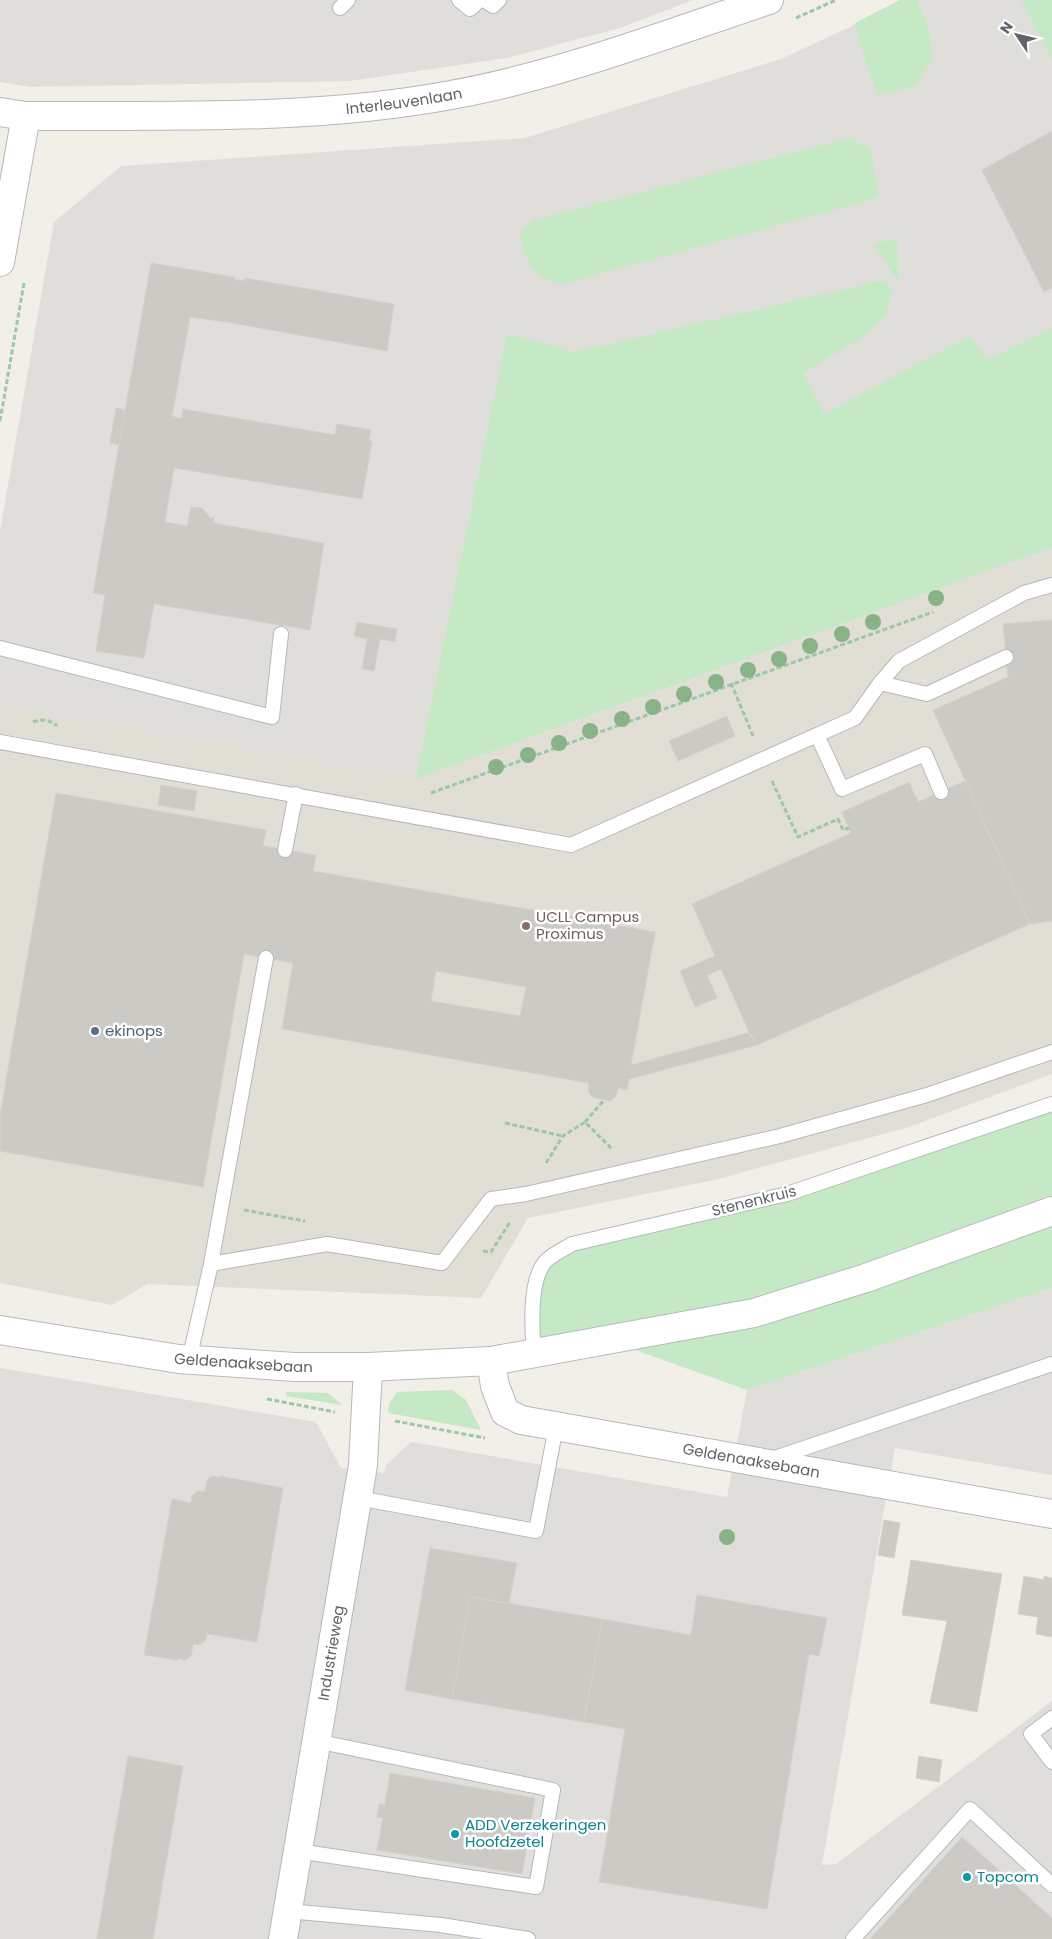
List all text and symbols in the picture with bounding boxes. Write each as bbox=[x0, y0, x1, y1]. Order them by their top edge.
north arrow bbox=[992, 10, 1042, 60]
text: N bbox=[995, 17, 1018, 38]
street label: Interleuvenlaan bbox=[345, 82, 464, 119]
place label: UCLL Campus Proximus bbox=[536, 906, 640, 944]
marker: UCLL Campus Proximus bbox=[520, 920, 532, 932]
place label: ekinops bbox=[105, 1020, 163, 1041]
marker: ekinops bbox=[89, 1025, 101, 1037]
street label: Stenenkruis bbox=[709, 1180, 799, 1221]
street label: Geldenaaksebaan bbox=[174, 1348, 313, 1377]
street label: Geldenaaksebaan bbox=[681, 1438, 822, 1483]
street label: Industrieweg bbox=[312, 1604, 349, 1702]
place label: ADD Verzekeringen Hoofdzetel bbox=[465, 1814, 606, 1852]
marker: ADD Verzekeringen Hoofdzetel bbox=[449, 1828, 461, 1840]
place label: Topcom bbox=[977, 1866, 1039, 1887]
marker: Topcom bbox=[961, 1871, 973, 1883]

